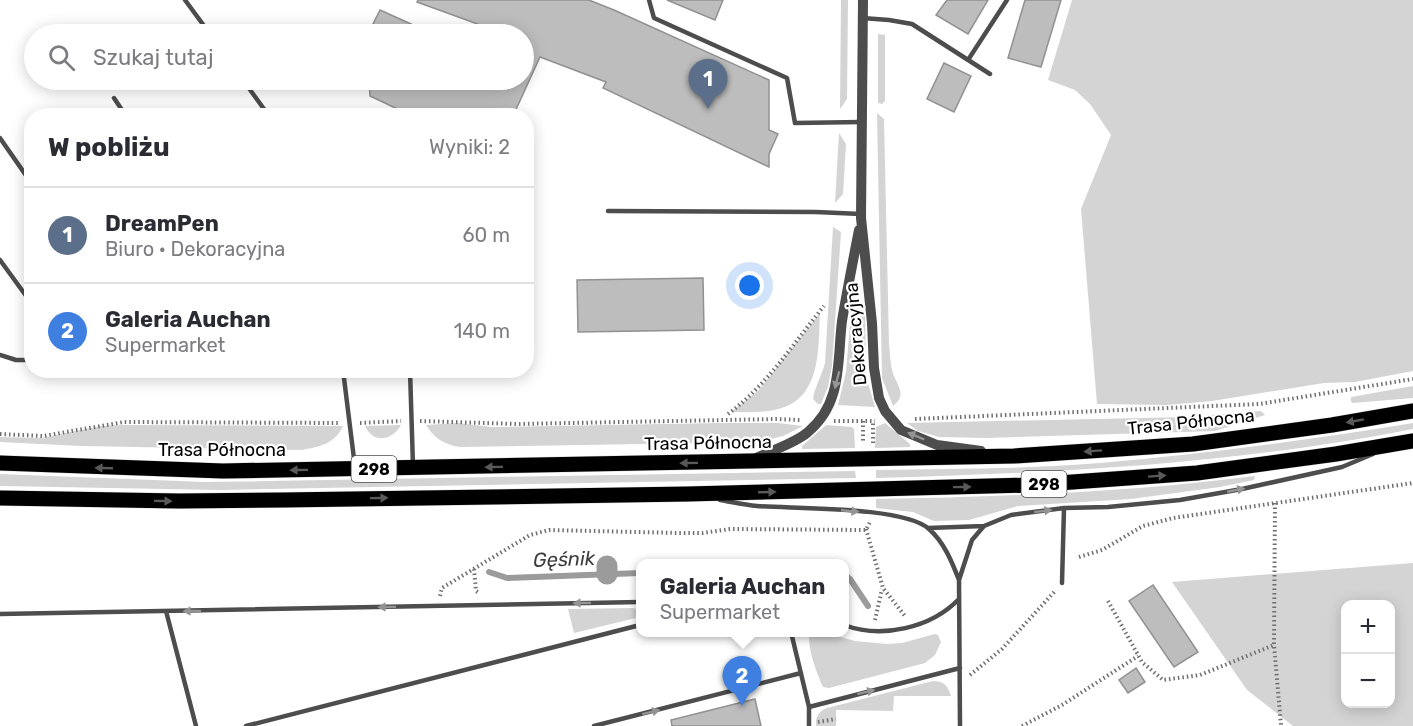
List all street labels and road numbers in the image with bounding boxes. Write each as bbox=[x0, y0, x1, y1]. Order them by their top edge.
street label: Dekoracyjna bbox=[841, 282, 871, 386]
street label: Trasa Północna bbox=[1126, 404, 1256, 440]
street label: Trasa Północna bbox=[644, 431, 772, 455]
street label: Trasa Północna bbox=[158, 439, 286, 461]
road number: 298 bbox=[352, 456, 397, 482]
road number: 298 bbox=[1022, 471, 1066, 497]

